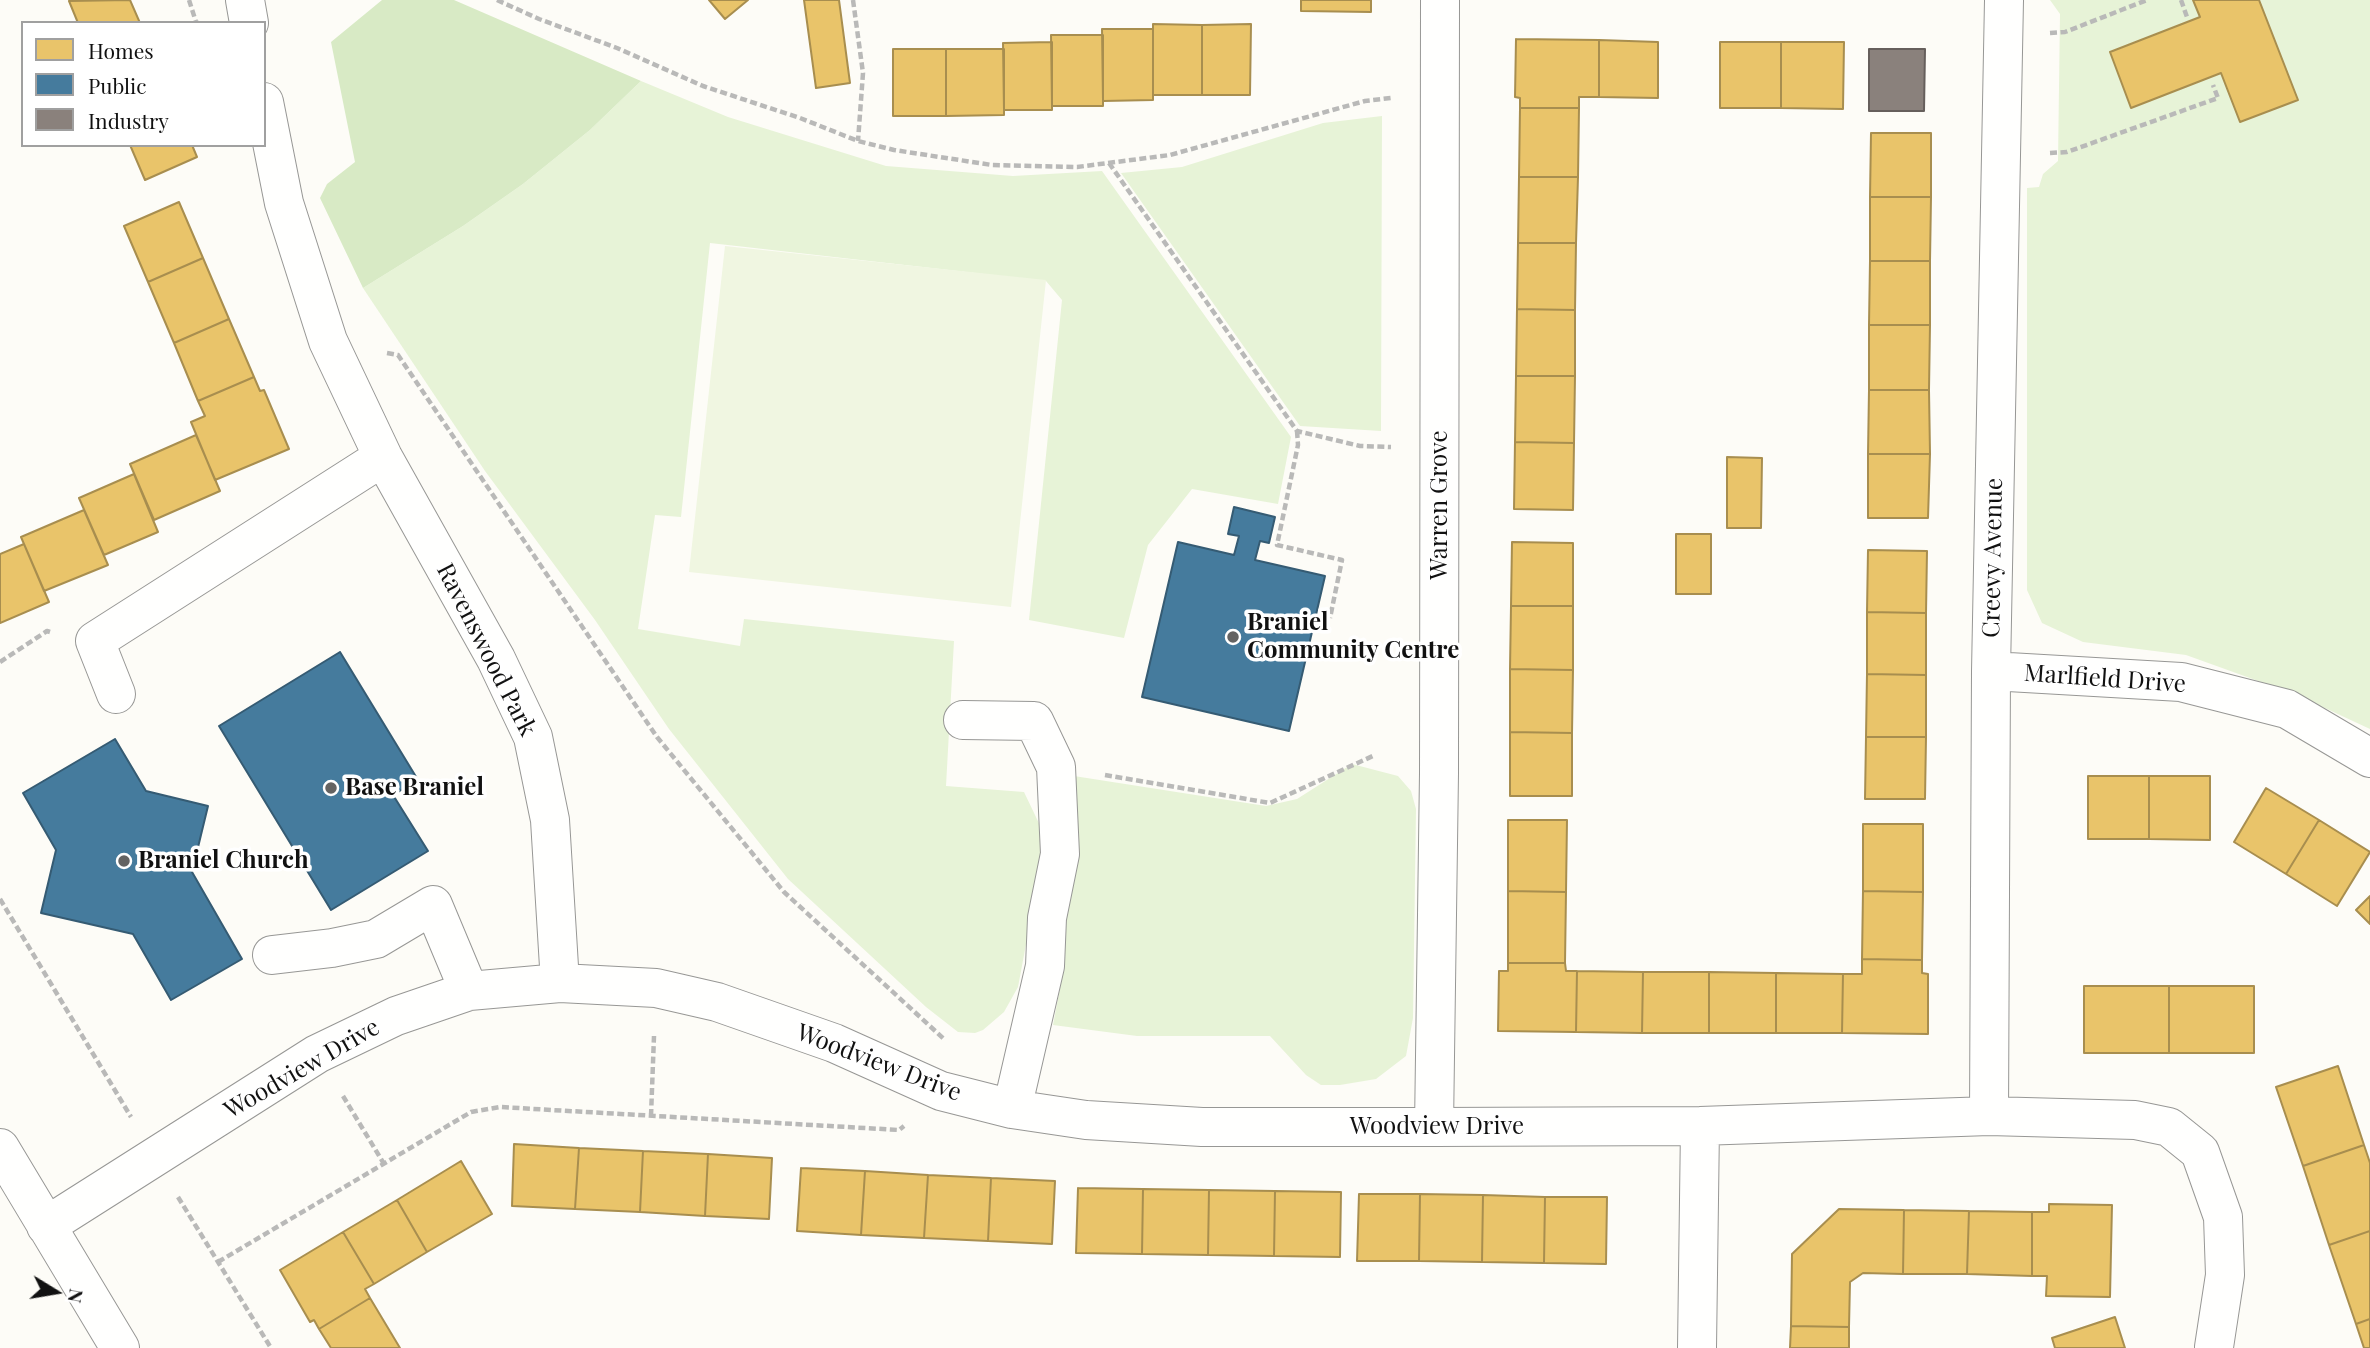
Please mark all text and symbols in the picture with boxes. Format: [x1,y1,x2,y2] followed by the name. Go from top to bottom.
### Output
[21,21,266,147] legend
[88,36,154,64] text: Homes
[88,71,146,99] text: Public
[88,106,169,134] text: Industry
[1426,430,1454,580] street label: Warren Grove
[1977,478,2009,638] street label: Creevy Avenue
[430,559,542,741] street label: Ravenswood Park
[1247,609,1459,665] place label: Braniel Community Centre
[1225,629,1241,645] marker: Braniel Community Centre
[2023,659,2187,699] street label: Marlfield Drive
[345,774,484,802] place label: Base Braniel
[323,780,339,796] marker: Base Braniel
[138,847,309,875] place label: Braniel Church
[116,853,132,869] marker: Braniel Church
[219,1013,385,1125] street label: Woodview Drive
[792,1018,966,1108] street label: Woodview Drive
[1350,1113,1524,1141] street label: Woodview Drive
[21,1257,91,1327] north arrow
[63,1287,91,1305] text: N

